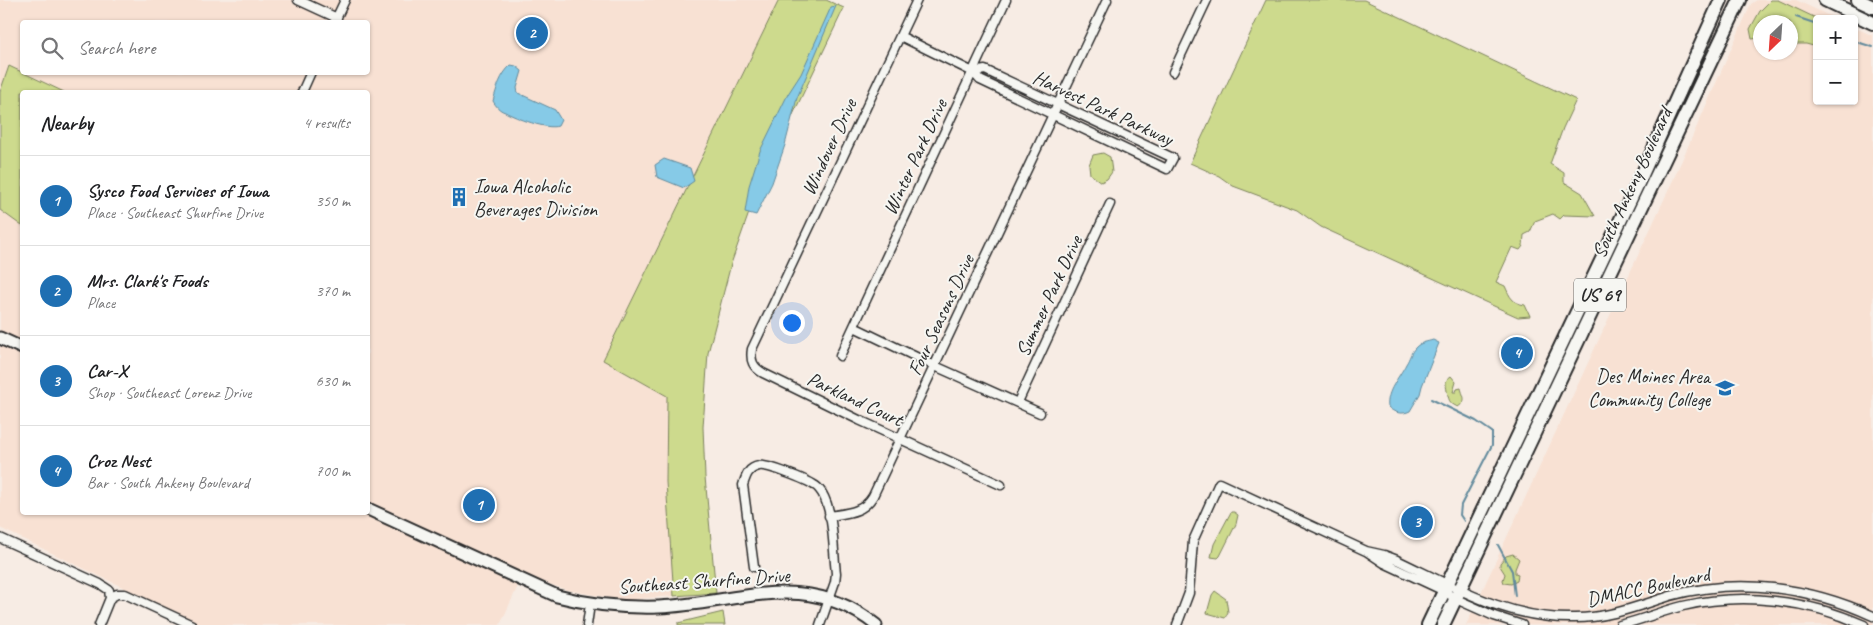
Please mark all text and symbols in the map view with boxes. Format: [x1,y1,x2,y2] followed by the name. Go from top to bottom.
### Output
[516,14,548,52] pin: 2
[1753,15,1798,60] north arrow
[1813,15,1858,105] map controls
[1813,15,1858,60] button: +
[20,20,370,75] search box
[38,34,66,62] icon: search
[78,36,155,60] text: Search here
[1813,60,1858,105] button: −
[1029,65,1179,152] street label: Harvest Park Parkway
[796,93,863,199] street label: Windover Drive
[877,94,953,219] street label: Winter Park Drive
[1586,101,1679,262] street label: South Ankeny Boulevard
[40,110,93,136] text: Nearby
[303,113,350,133] text: 4 results
[474,174,598,222] place label: Iowa Alcoholic Beverages Division
[87,179,269,203] text: Sysco Food Services of Iowa
[448,186,470,208] building icon: Iowa Alcoholic Beverages Division
[52,191,60,211] text: 1
[316,191,350,211] text: 350 m
[87,203,263,223] text: Place · Southeast Shurfine Drive
[1010,230,1089,360] street label: Summer Park Drive
[902,249,980,379] street label: Four Seasons Drive
[87,269,208,293] text: Mrs. Clark's Foods
[1574,278,1626,312] road number: US 69
[52,281,60,301] text: 2
[316,281,350,301] text: 370 m
[87,293,115,313] text: Place
[779,310,805,336] your location
[1501,334,1533,372] pin: 4
[87,359,128,383] text: Car-X
[1588,364,1712,412] place label: Des Moines Area Community College
[803,366,909,433] street label: Parkland Court
[52,371,60,391] text: 3
[316,371,350,391] text: 630 m
[1714,377,1736,399] school or university icon: Des Moines Area Community College
[87,383,252,403] text: Shop · Southeast Lorenz Drive
[87,449,151,473] text: Croz Nest
[52,461,60,481] text: 4
[316,461,350,481] text: 700 m
[87,473,249,493] text: Bar · South Ankeny Boulevard
[463,486,495,524] pin: 1
[1401,503,1433,541] pin: 3
[1584,561,1715,612] street label: DMACC Boulevard
[617,562,792,599] street label: Southeast Shurfine Drive

